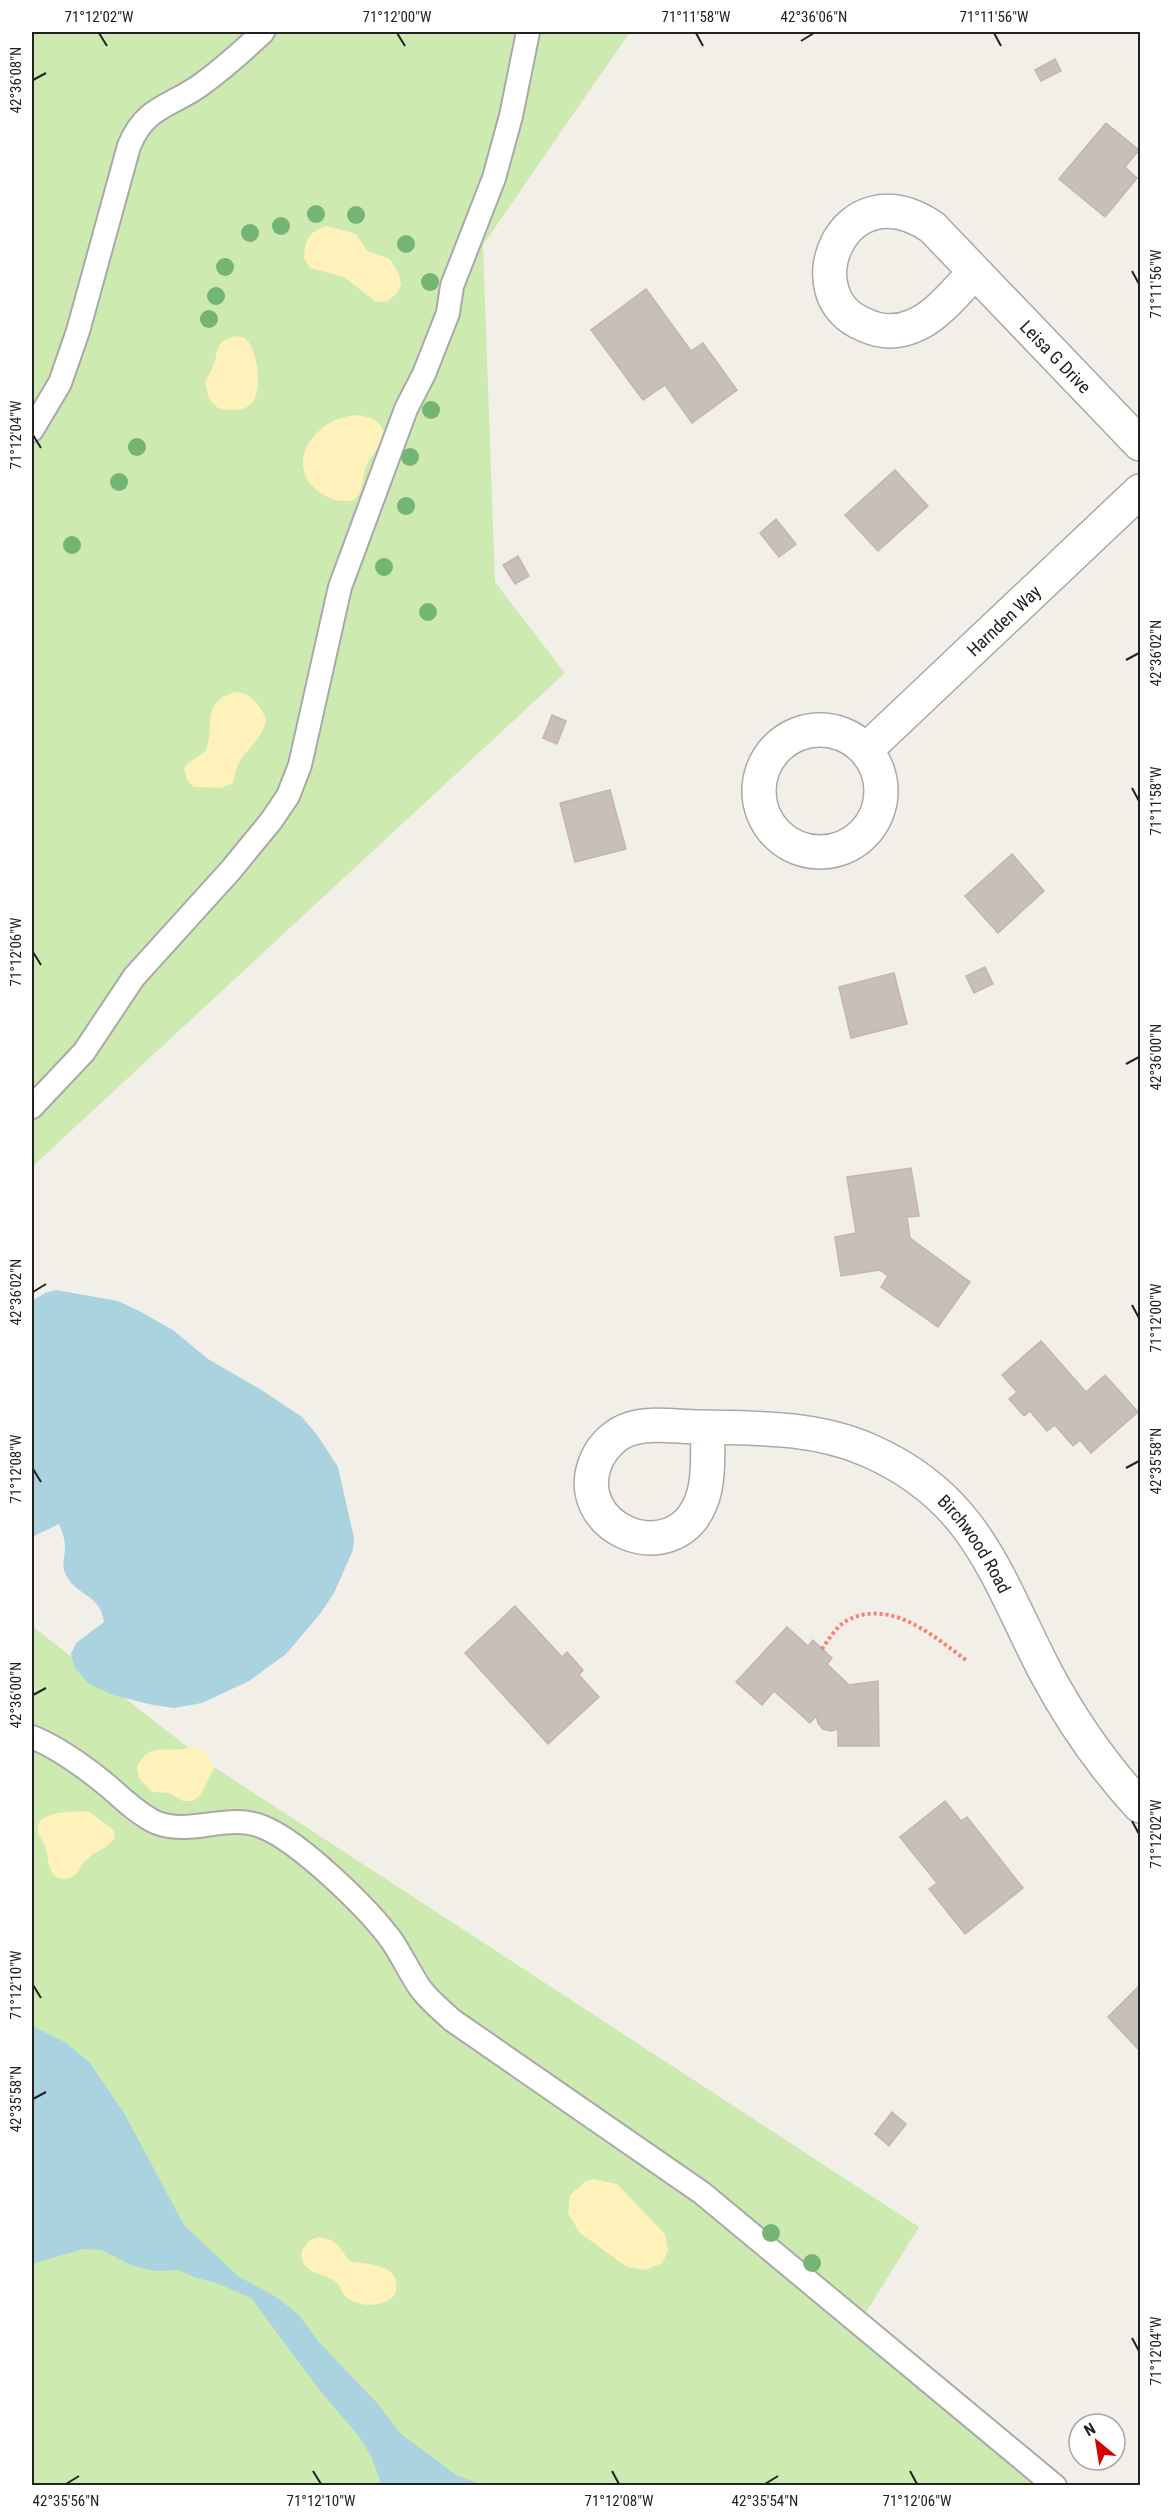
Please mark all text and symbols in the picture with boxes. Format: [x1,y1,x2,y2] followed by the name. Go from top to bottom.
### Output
[65,8,134,26] text: 71°12'02"W
[363,8,432,26] text: 71°12'00"W
[662,8,731,26] text: 71°11'58"W
[781,8,847,26] text: 42°36'06"N
[960,8,1029,26] text: 71°11'56"W
[7,47,25,113] text: 42°36'08"N
[1147,249,1165,318] text: 71°11'56"W
[1016,316,1096,397] street label: Leisa G Drive
[7,400,25,469] text: 71°12'04"W
[962,580,1045,660] street label: Harnden Way
[1147,620,1165,686] text: 42°36'02"N
[1147,766,1165,835] text: 71°11'58"W
[7,917,25,986] text: 71°12'06"W
[1147,1024,1165,1090] text: 42°36'00"N
[7,1259,25,1325] text: 42°36'02"N
[1147,1283,1165,1352] text: 71°12'00"W
[1147,1428,1165,1494] text: 42°35'58"N
[7,1434,25,1503] text: 71°12'08"W
[934,1490,1016,1596] street label: Birchwood Road
[7,1662,25,1728] text: 42°36'00"N
[1147,1799,1165,1868] text: 71°12'02"W
[7,1950,25,2019] text: 71°12'10"W
[7,2066,25,2132] text: 42°35'58"N
[1147,2316,1165,2385] text: 71°12'04"W
[1067,2412,1127,2472] north arrow
[1081,2419,1099,2440] text: N
[33,2492,99,2510] text: 42°35'56"N
[287,2492,356,2510] text: 71°12'10"W
[585,2492,654,2510] text: 71°12'08"W
[732,2492,798,2510] text: 42°35'54"N
[883,2492,952,2510] text: 71°12'06"W

